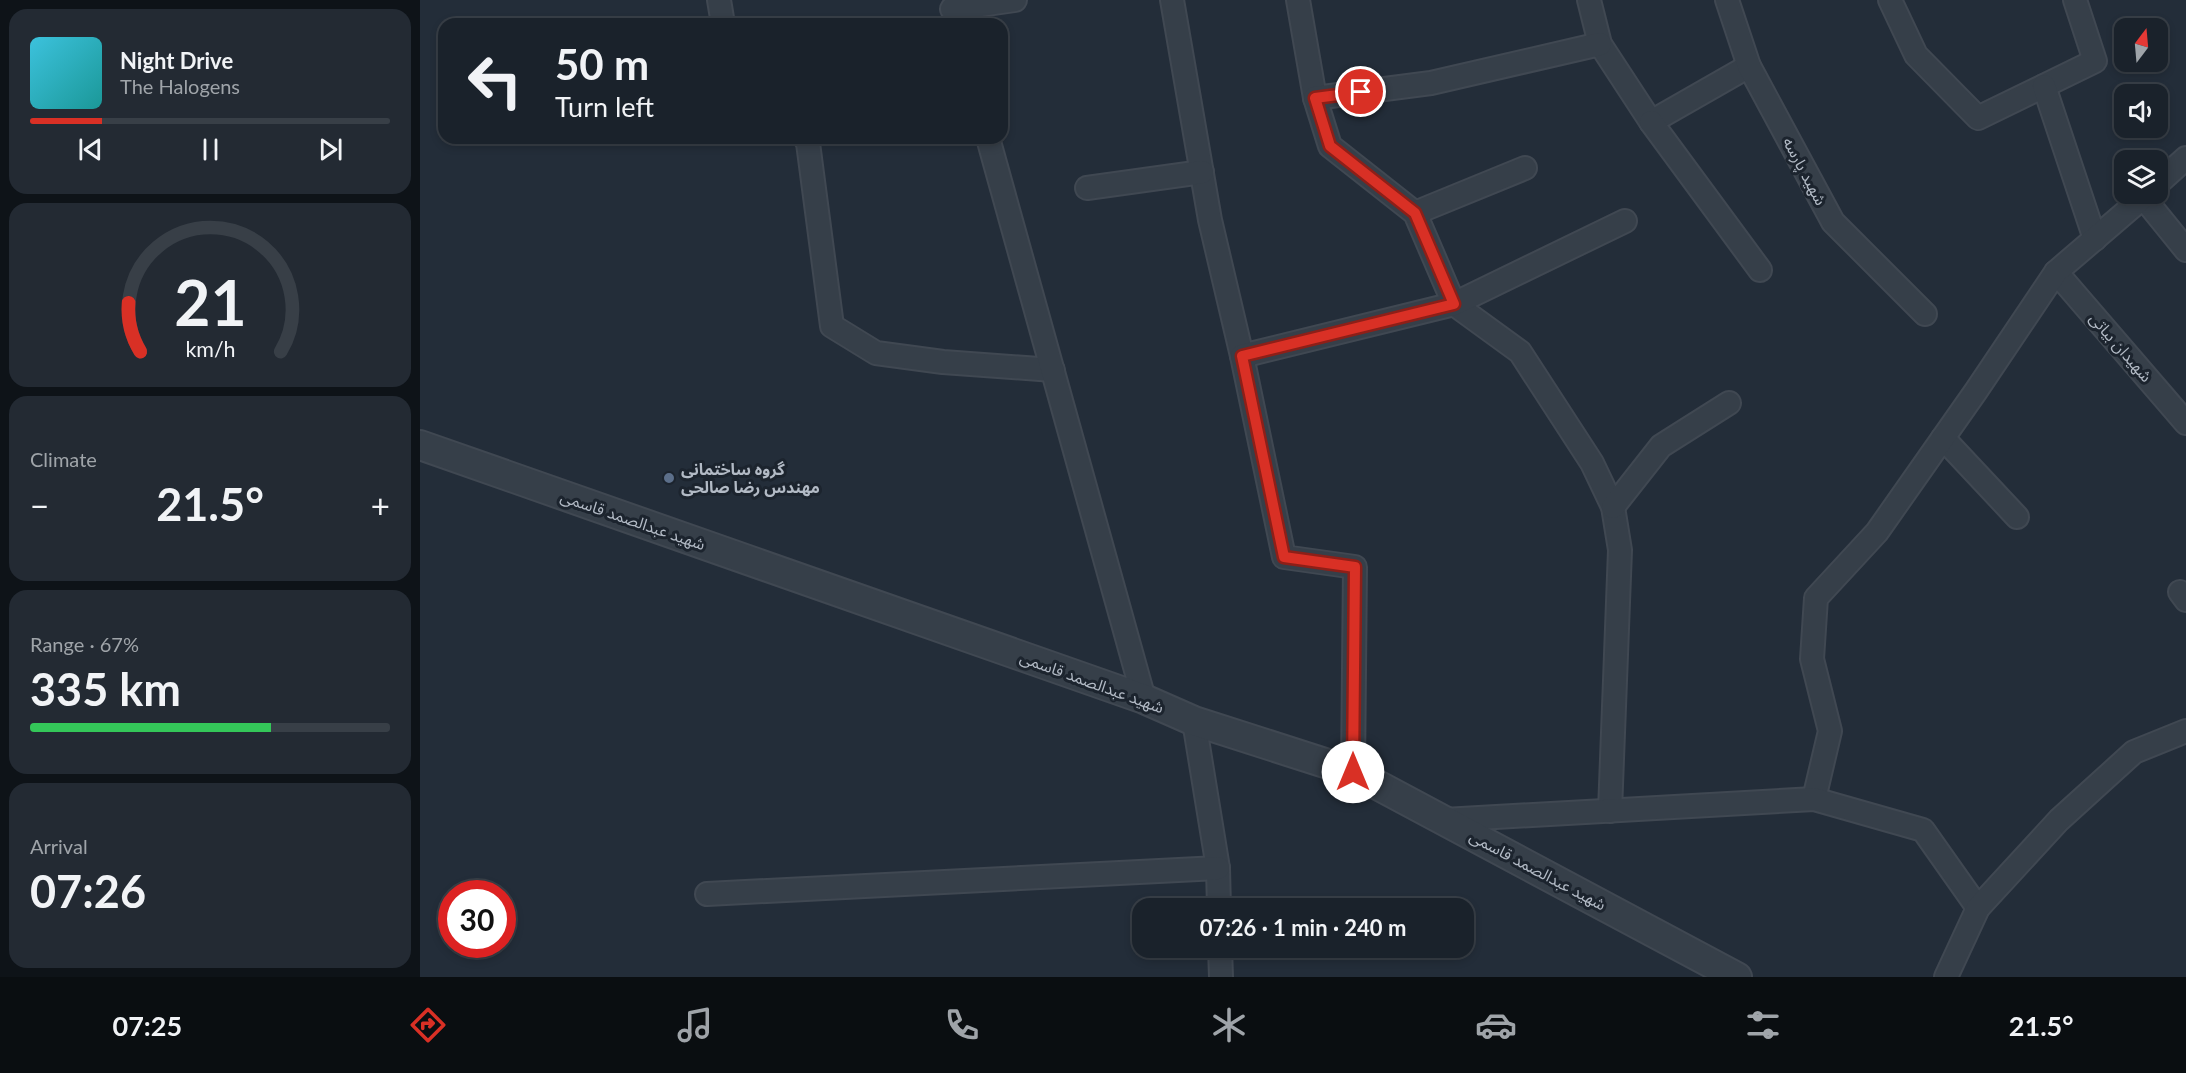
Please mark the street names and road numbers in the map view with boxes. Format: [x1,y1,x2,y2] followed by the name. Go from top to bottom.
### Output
[1778,133,1831,209] street label: شهید پارسه
[2085,308,2157,386] street label: شهیدان بیاتی
[558,486,708,554] street label: شهید عبدالصمد قاسمی
[1017,647,1167,717] street label: شهید عبدالصمد قاسمی
[1466,826,1610,914] street label: شهید عبدالصمد قاسمی

